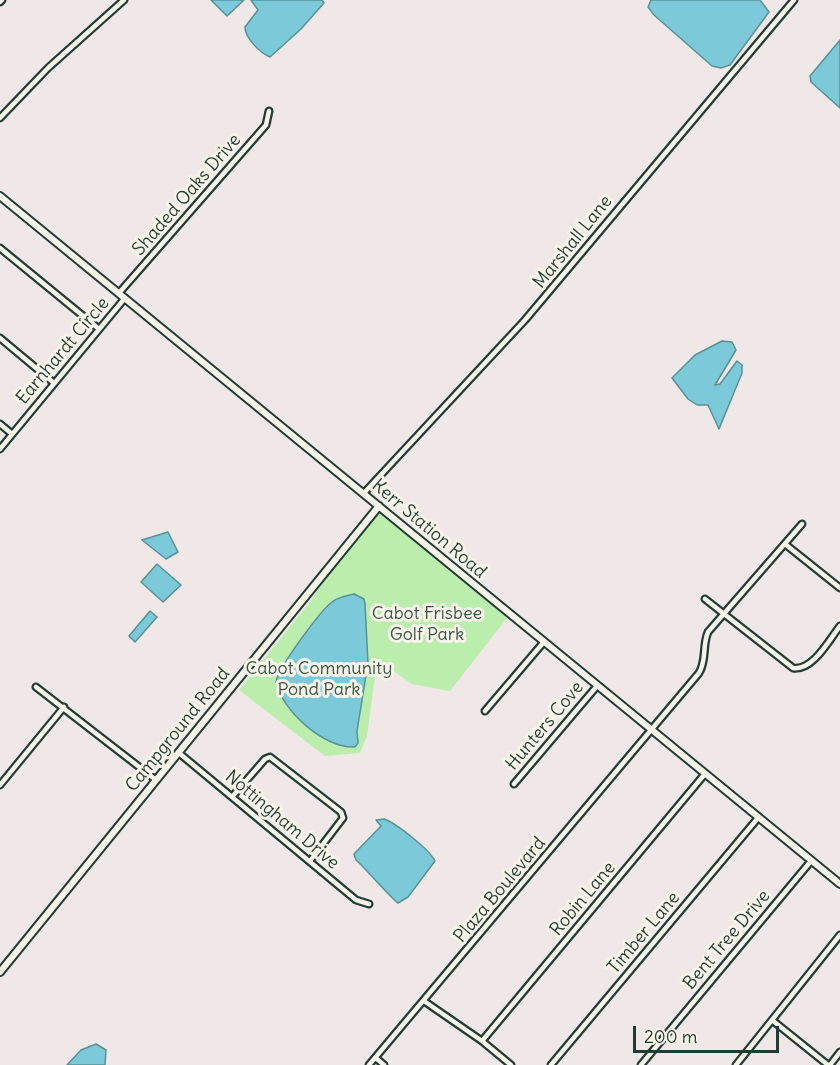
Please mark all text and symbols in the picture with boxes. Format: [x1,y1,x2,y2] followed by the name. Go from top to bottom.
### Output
[128,130,246,260] street label: Shaded Oaks Drive
[529,191,617,293] street label: Marshall Lane
[12,293,114,409] street label: Earnhardt Circle
[367,475,491,583] street label: Kerr Station Road
[372,603,482,646] park label: Cabot Frisbee Golf Park
[246,658,392,700] park label: Cabot Community Pond Park
[121,664,235,796] street label: Campground Road
[502,677,588,775] street label: Hunters Cove
[221,766,343,874] street label: Nottingham Drive
[450,833,550,947] street label: Plaza Boulevard
[546,858,620,940] street label: Robin Lane
[679,886,775,994] street label: Bent Tree Drive
[603,888,685,978] street label: Timber Lane
[636,1014,782,1052] scale bar
[644,1025,698,1048] text: 200 m

